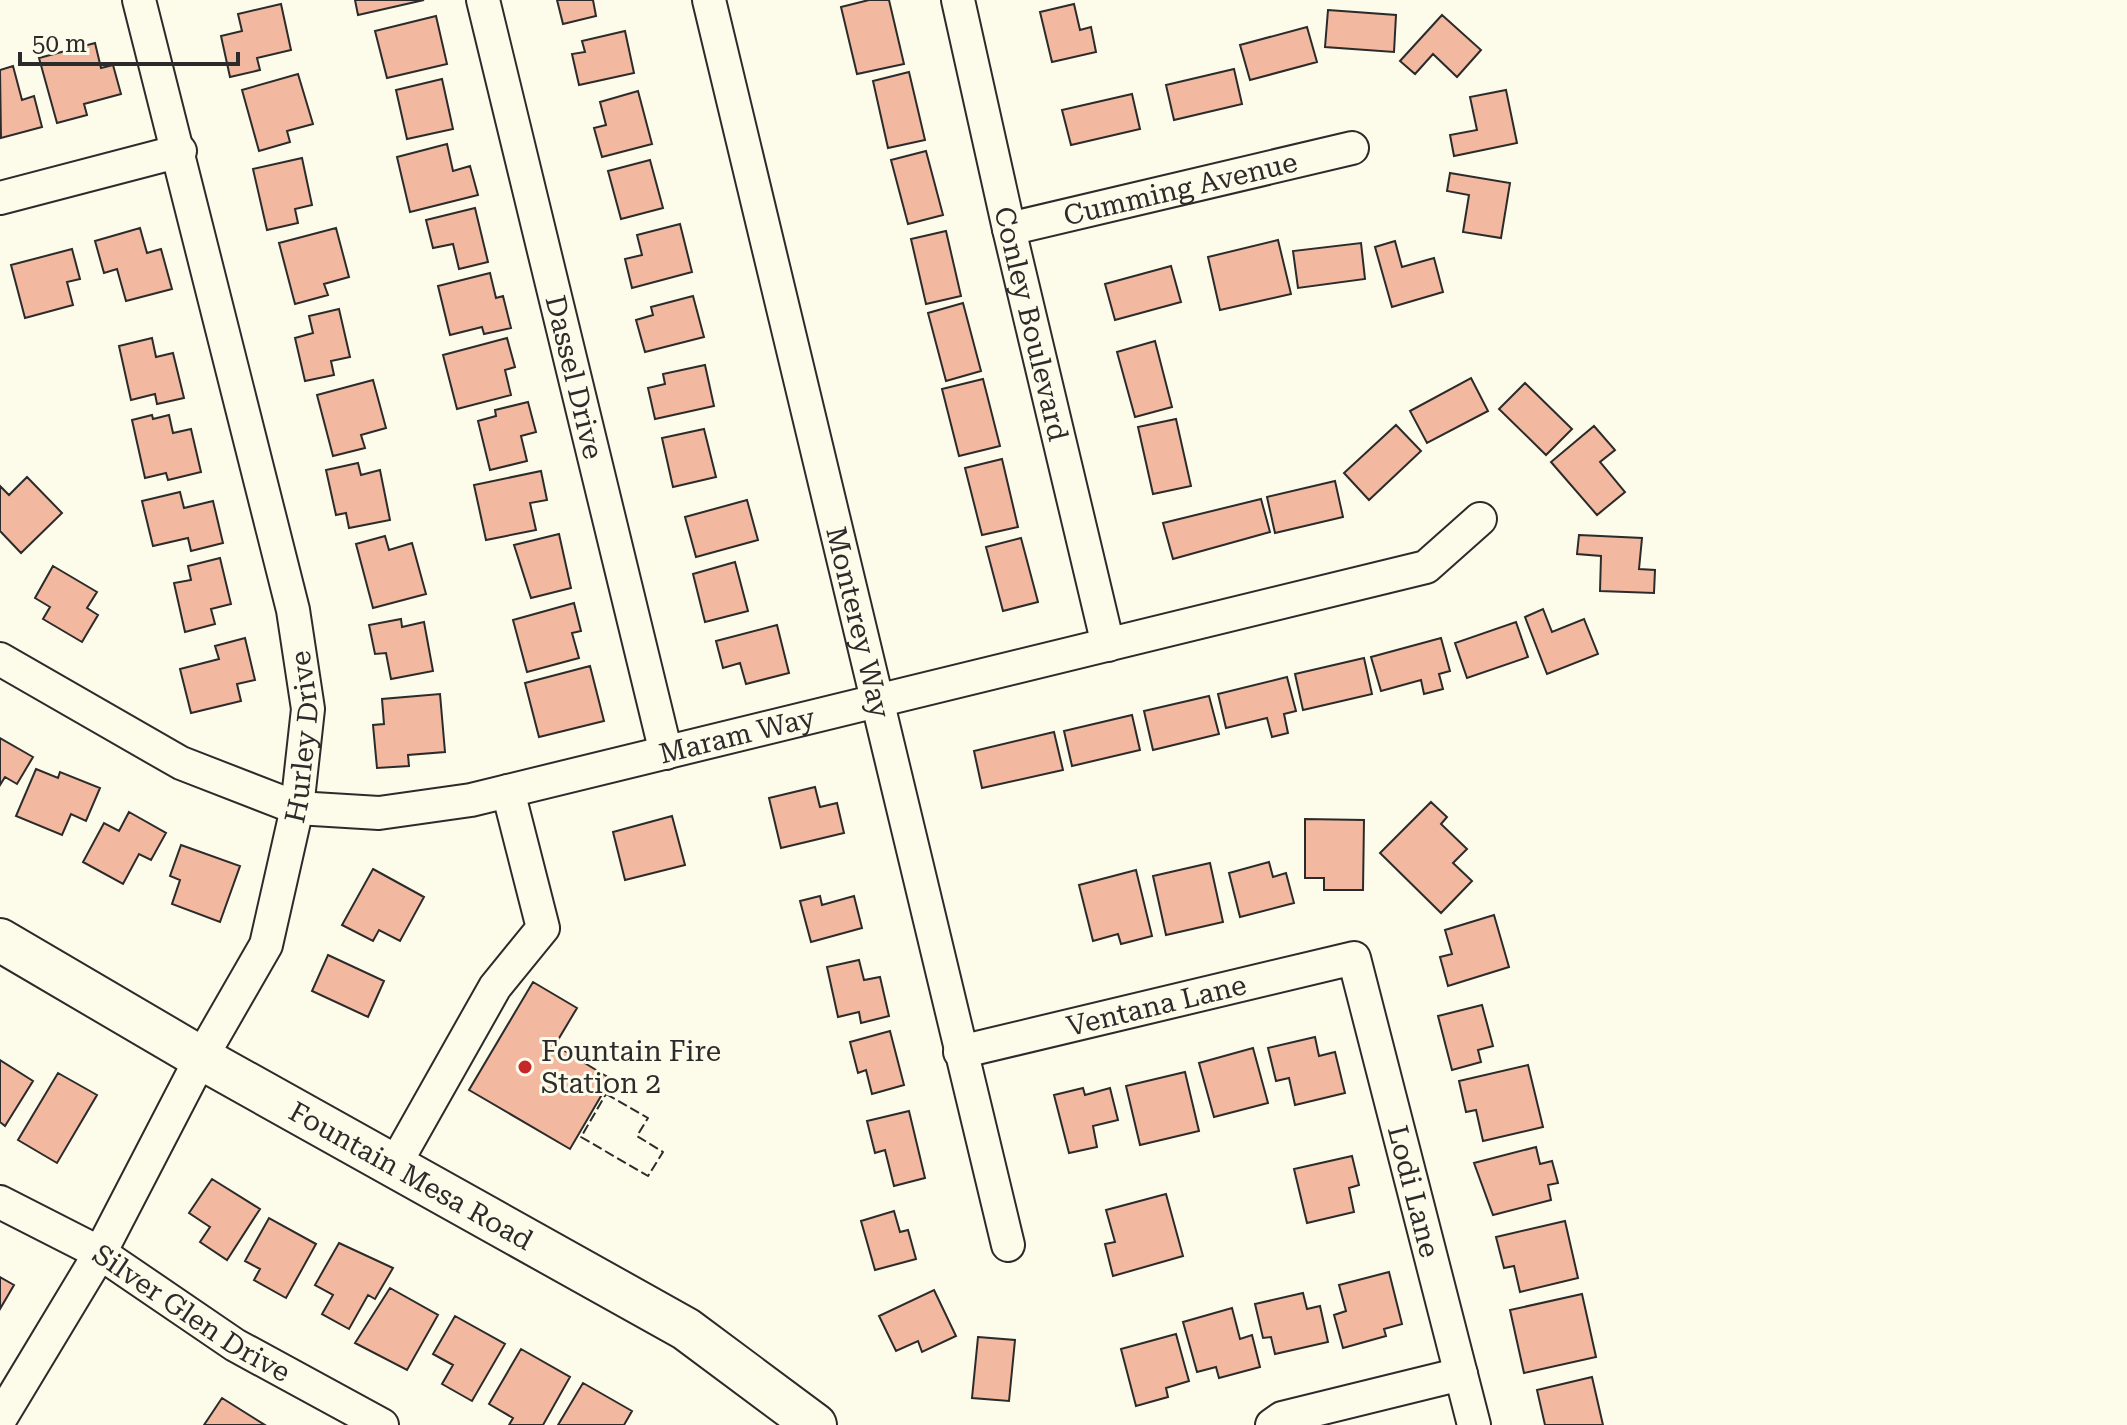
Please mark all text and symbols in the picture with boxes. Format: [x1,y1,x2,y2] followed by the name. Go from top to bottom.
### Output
[20,16,238,66] scale bar
[32,30,87,58] text: 50 m
[1060,145,1301,233] street label: Cumming Avenue
[988,204,1075,444] street label: Conley Boulevard
[538,292,610,462] street label: Dassel Drive
[819,524,897,722] street label: Monterey Way
[278,649,326,826] street label: Hurley Drive
[656,701,819,770] street label: Maram Way
[1063,968,1250,1043] street label: Ventana Lane
[541,1035,721,1100] place label: Fountain Fire Station 2
[516,1058,534,1076] marker: Fountain Fire Station 2
[283,1095,539,1257] street label: Fountain Mesa Road
[1381,1122,1446,1261] street label: Lodi Lane
[87,1237,296,1389] street label: Silver Glen Drive

